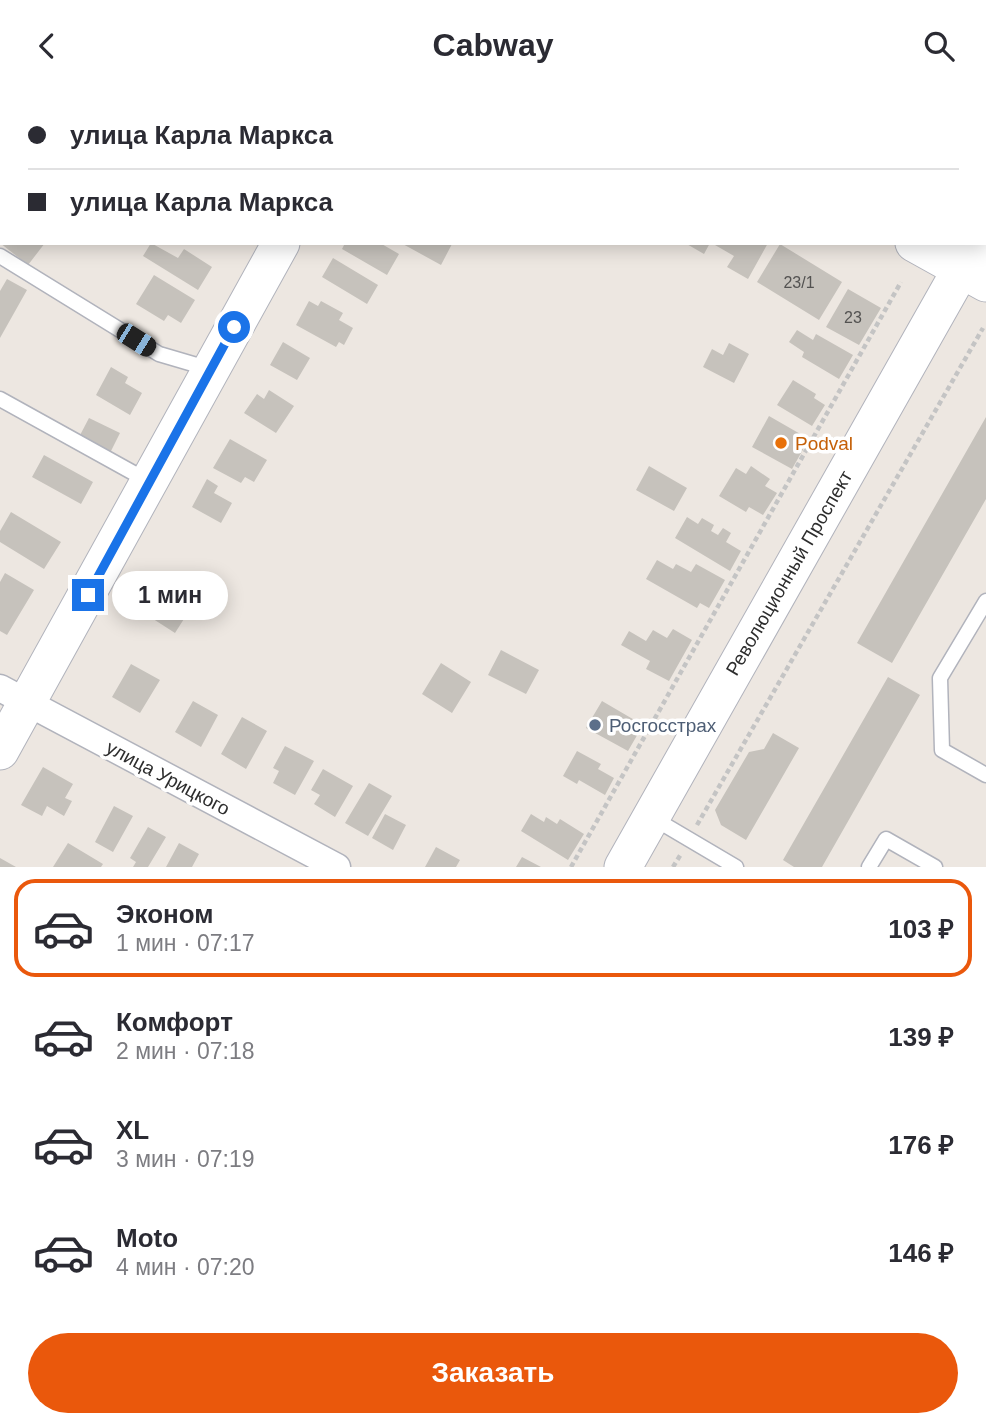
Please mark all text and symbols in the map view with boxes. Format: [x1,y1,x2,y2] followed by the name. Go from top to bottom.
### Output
[28,27,66,65] icon: back
[433,27,553,63] text: Cabway
[920,27,958,65] icon: search
[70,120,333,150] text: улица Карла Маркса
[70,187,333,217] text: улица Карла Маркса
[783,274,815,291] house number: 23/1
[844,309,862,326] house number: 23
[218,311,250,343] route start
[113,320,160,360] car
[795,433,853,454] place label: Podval
[773,435,789,451] marker: Podval
[722,467,856,679] street label: Революционный Проспект
[112,571,228,619] callout: 1 мин
[72,579,104,611] route end
[138,582,202,608] text: 1 мин
[609,715,717,736] place label: Росгосстрах
[587,717,603,733] marker: Росгосстрах
[103,737,233,819] street label: улица Урицкого
[32,897,95,960] icon: car
[116,899,214,929] text: Эконом
[888,914,954,944] text: 103 ₽
[116,930,255,956] text: 1 мин · 07:17
[32,1005,95,1068] icon: car
[116,1007,233,1037] text: Комфорт
[888,1022,954,1052] text: 139 ₽
[116,1038,255,1064] text: 2 мин · 07:18
[32,1113,95,1176] icon: car
[116,1115,149,1145] text: XL
[888,1130,954,1160] text: 176 ₽
[116,1146,255,1172] text: 3 мин · 07:19
[32,1221,95,1284] icon: car
[116,1223,178,1253] text: Moto
[888,1238,954,1268] text: 146 ₽
[116,1254,255,1280] text: 4 мин · 07:20
[28,1333,958,1413] button: Заказать

